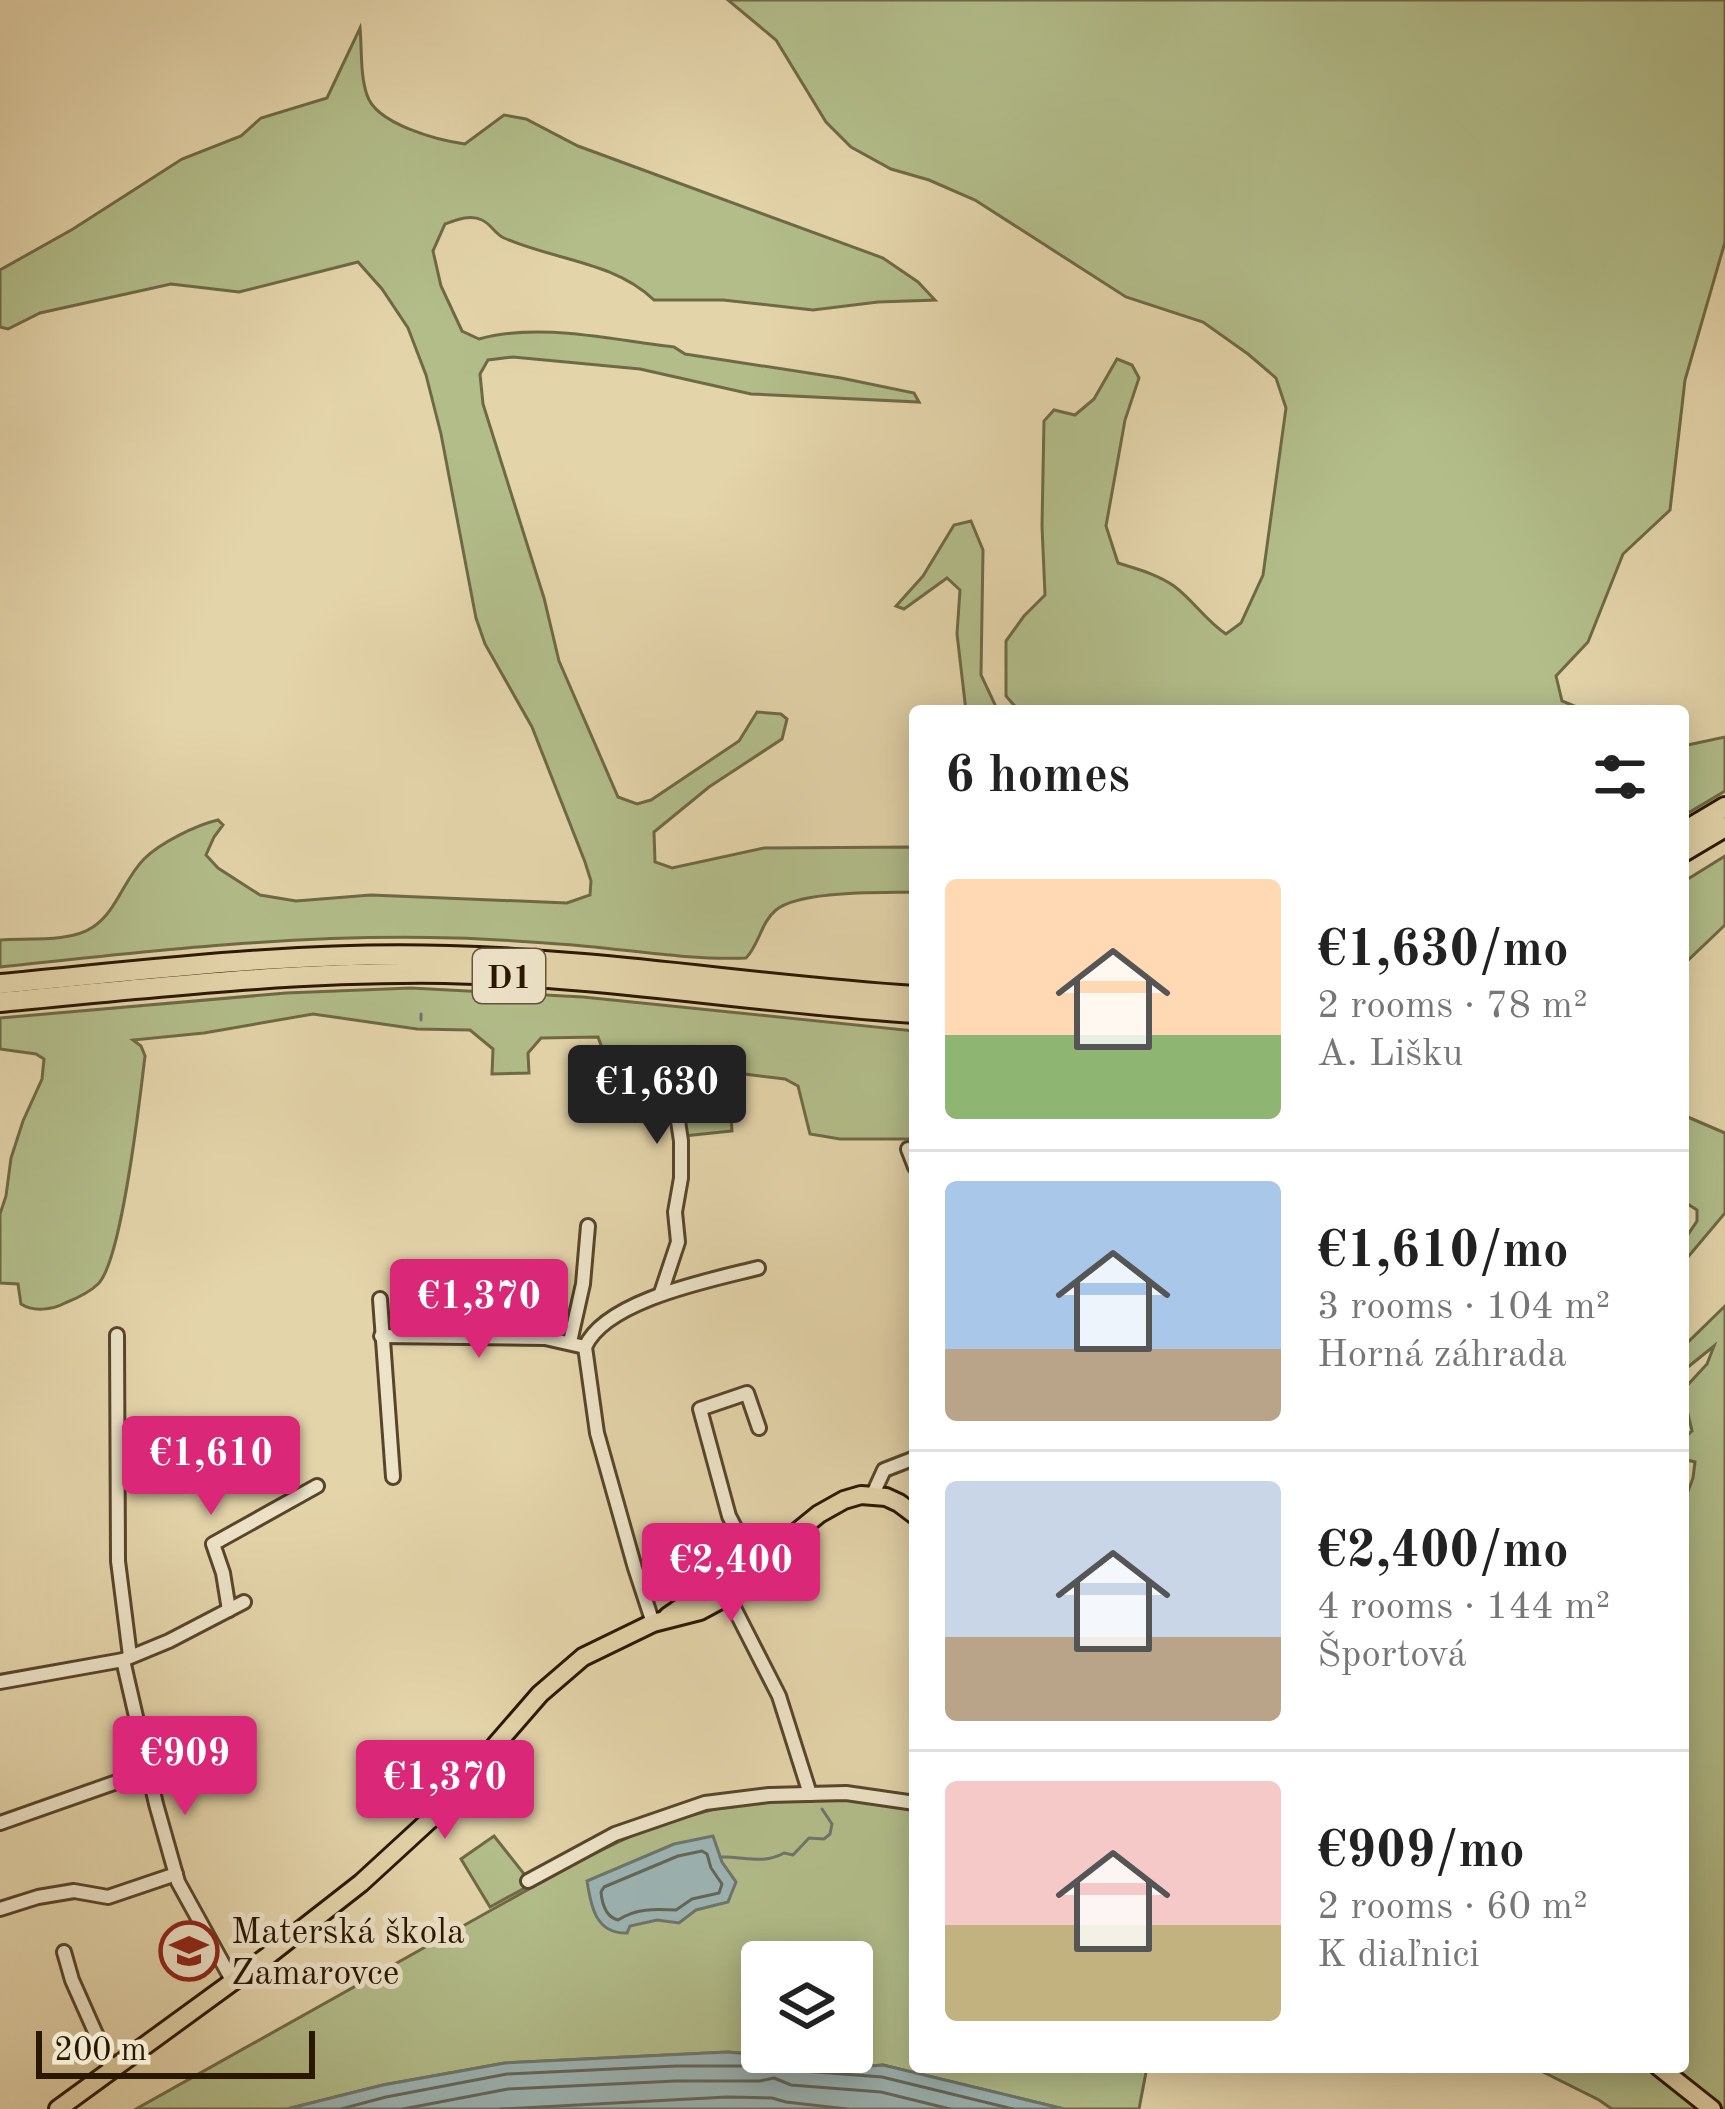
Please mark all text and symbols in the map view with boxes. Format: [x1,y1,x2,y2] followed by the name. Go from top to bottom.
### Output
[1587,744,1653,810] icon: filters
[945,752,1130,803] text: 6 homes
[1317,926,1569,977] text: €1,630/mo
[1041,927,1185,1071] icon: home
[473,949,545,1003] road number: D1
[1317,987,1588,1026] text: 2 rooms · 78 m²
[1317,1035,1463,1074] text: A. Lišku
[559,1045,755,1147] pin: €1,630
[595,1064,719,1103] text: €1,630
[1317,1227,1569,1278] text: €1,610/mo
[1041,1229,1185,1373] icon: home
[381,1259,577,1361] pin: €1,370
[417,1278,541,1317] text: €1,370
[1317,1288,1610,1327] text: 3 rooms · 104 m²
[1317,1336,1567,1375] text: Horná záhrada
[113,1416,309,1518] pin: €1,610
[149,1435,273,1474] text: €1,610
[633,1523,829,1625] pin: €2,400
[1317,1527,1569,1578] text: €2,400/mo
[1041,1529,1185,1673] icon: home
[669,1542,793,1581] text: €2,400
[1317,1588,1610,1627] text: 4 rooms · 144 m²
[1317,1636,1467,1675] text: Športová
[114,1716,256,1818] pin: €909
[140,1735,230,1774] text: €909
[347,1740,543,1842] pin: €1,370
[383,1759,507,1798] text: €1,370
[1317,1827,1525,1878] text: €909/mo
[1041,1829,1185,1973] icon: home
[1317,1888,1588,1927] text: 2 rooms · 60 m²
[231,1916,465,1993] place label: Materská škola Zamarovce
[158,1920,220,1982] school or university icon: Materská škola Zamarovce
[1317,1936,1480,1975] text: K diaľnici
[741,1941,873,2073] map controls
[741,1941,873,2073] button: layers
[36,2025,315,2078] scale bar
[54,2035,147,2068] text: 200 m

